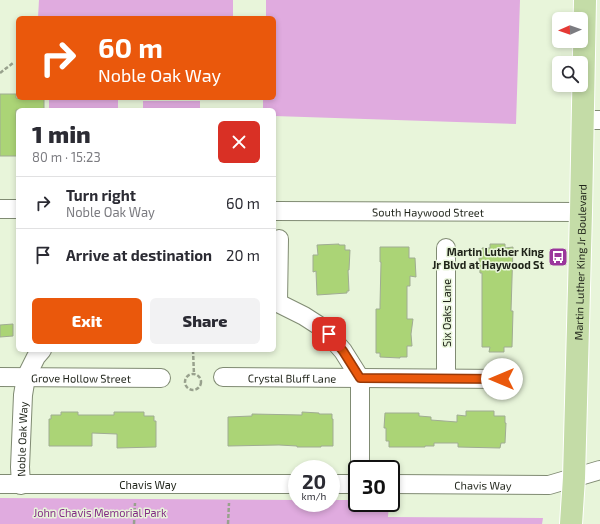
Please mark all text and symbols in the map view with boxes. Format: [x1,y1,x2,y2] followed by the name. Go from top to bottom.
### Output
[552,12,588,48] north arrow
[552,12,588,92] map controls
[98,30,163,64] text: 60 m
[32,32,84,84] icon: right
[552,56,588,92] button: search
[98,64,221,86] text: Noble Oak Way
[32,119,91,148] text: 1 min
[218,121,260,163] button: close
[32,149,101,165] text: 80 m · 15:23
[571,184,588,341] street label: Martin Luther King Jr Boulevard
[66,186,136,204] text: Turn right
[32,192,54,214] icon: right
[226,194,260,212] text: 60 m
[66,204,155,220] text: Noble Oak Way
[372,205,484,218] street label: South Haywood Street
[32,244,54,266] icon: arrive
[432,245,545,272] place label: Martin Luther King Jr Blvd at Haywood St
[66,246,212,264] text: Arrive at destination
[226,246,260,264] text: 20 m
[547,246,569,268] bus stop icon: Martin Luther King Jr Blvd at Haywood St
[440,279,453,347] street label: Six Oaks Lane
[32,298,142,344] button: Exit
[150,298,260,344] button: Share
[312,317,346,351] pin
[318,323,340,345] icon: arrive
[481,358,523,400] position arrow
[31,371,131,384] street label: Grove Hollow Street
[248,371,336,384] street label: Crystal Bluff Lane
[13,401,29,477] street label: Noble Oak Way
[348,460,400,512] speed limit sign: 30
[302,469,326,493] text: 20
[119,478,177,491] street label: Chavis Way
[454,478,512,491] street label: Chavis Way
[302,490,326,502] text: km/h
[33,506,167,519] park label: John Chavis Memorial Park

